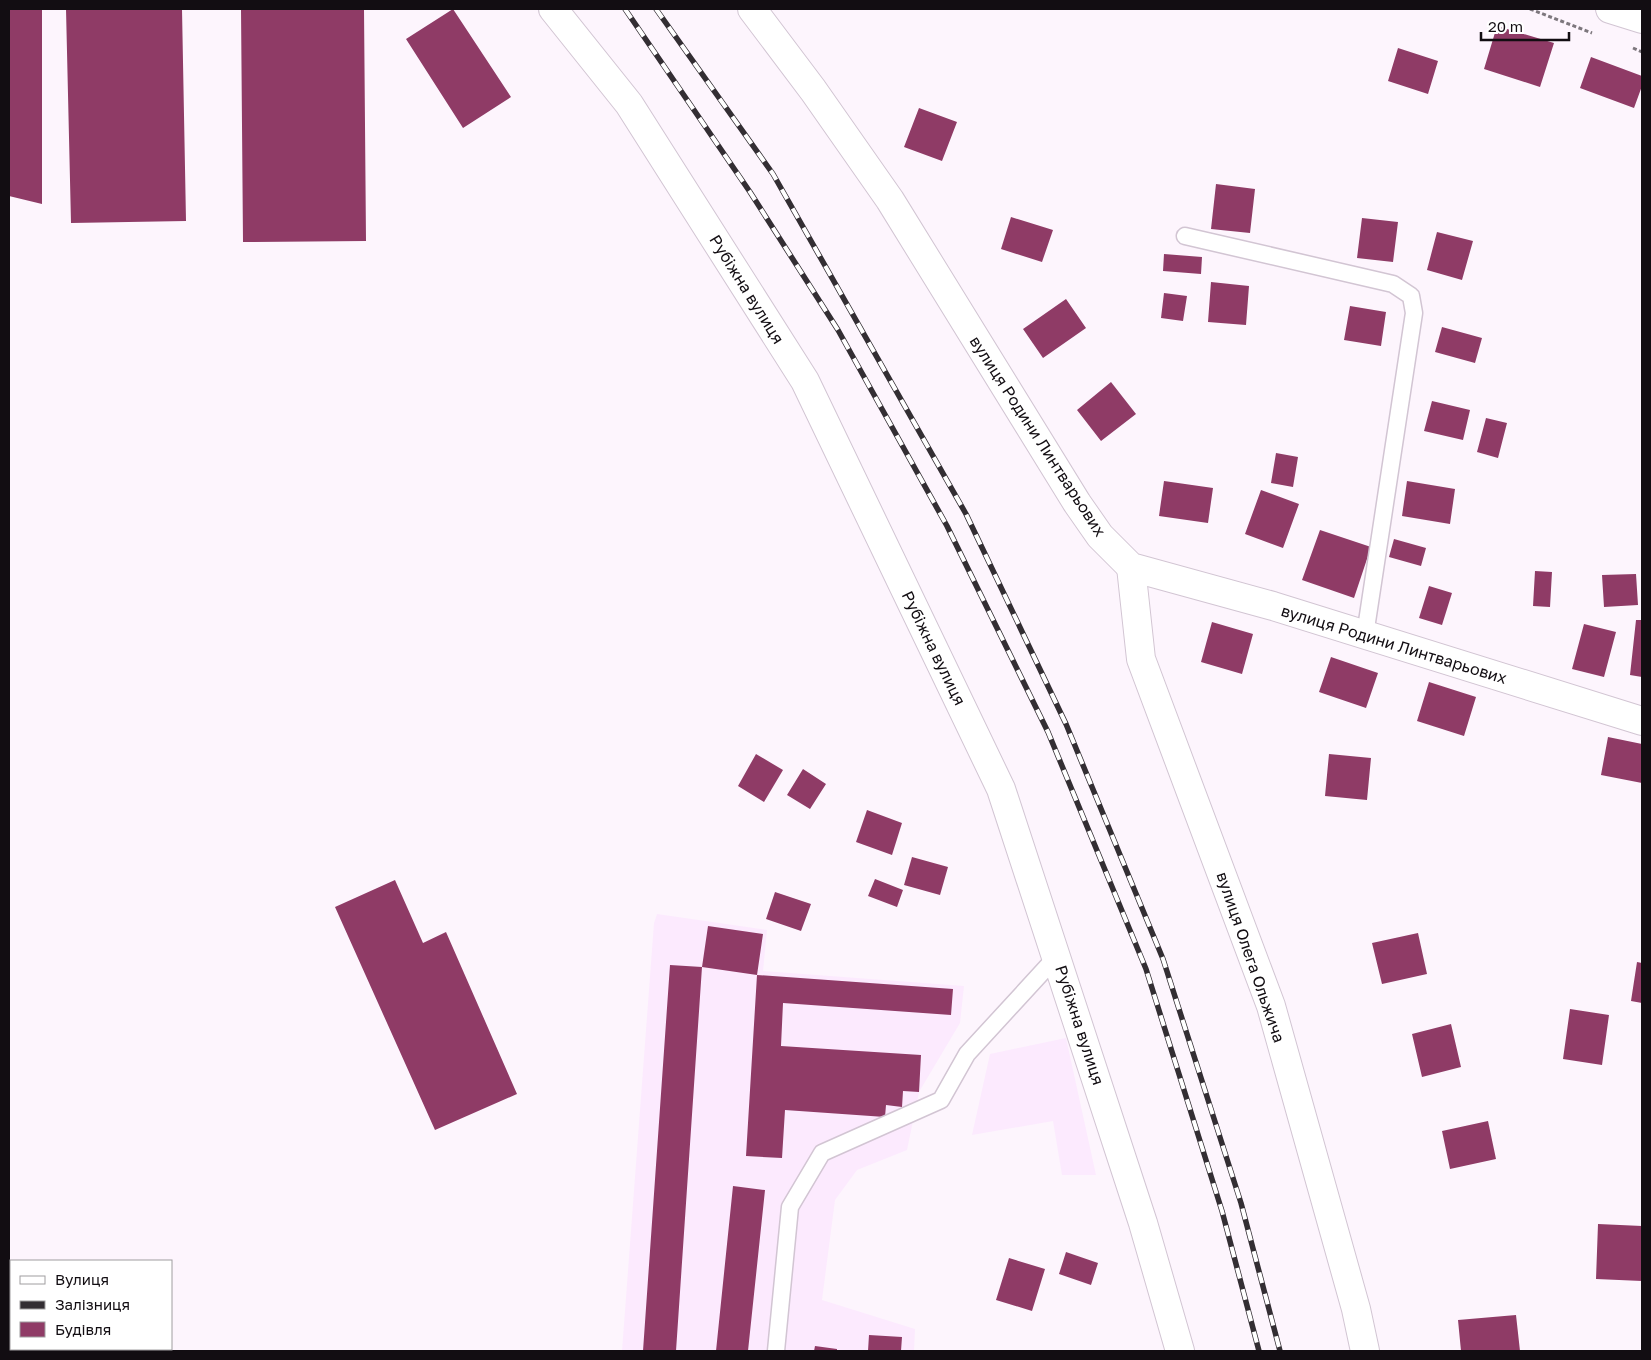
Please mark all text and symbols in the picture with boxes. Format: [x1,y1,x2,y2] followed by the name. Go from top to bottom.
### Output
[1481,10,1568,42] scale bar
[1488,17,1523,35] text: 20 m
[705,231,789,347] street label: Рубіжна вулиця
[966,332,1110,540] street label: вулиця Родини Линтварьових
[898,588,970,708] street label: Рубіжна вулиця
[1279,600,1509,688] street label: вулиця Родини Линтварьових
[1212,869,1290,1045] street label: вулиця Олега Ольжича
[1051,963,1109,1087] street label: Рубіжна вулиця
[10,1260,172,1350] legend
[55,1270,109,1288] text: Вулиця
[55,1295,130,1313] text: Залізниця
[55,1320,111,1338] text: Будівля

